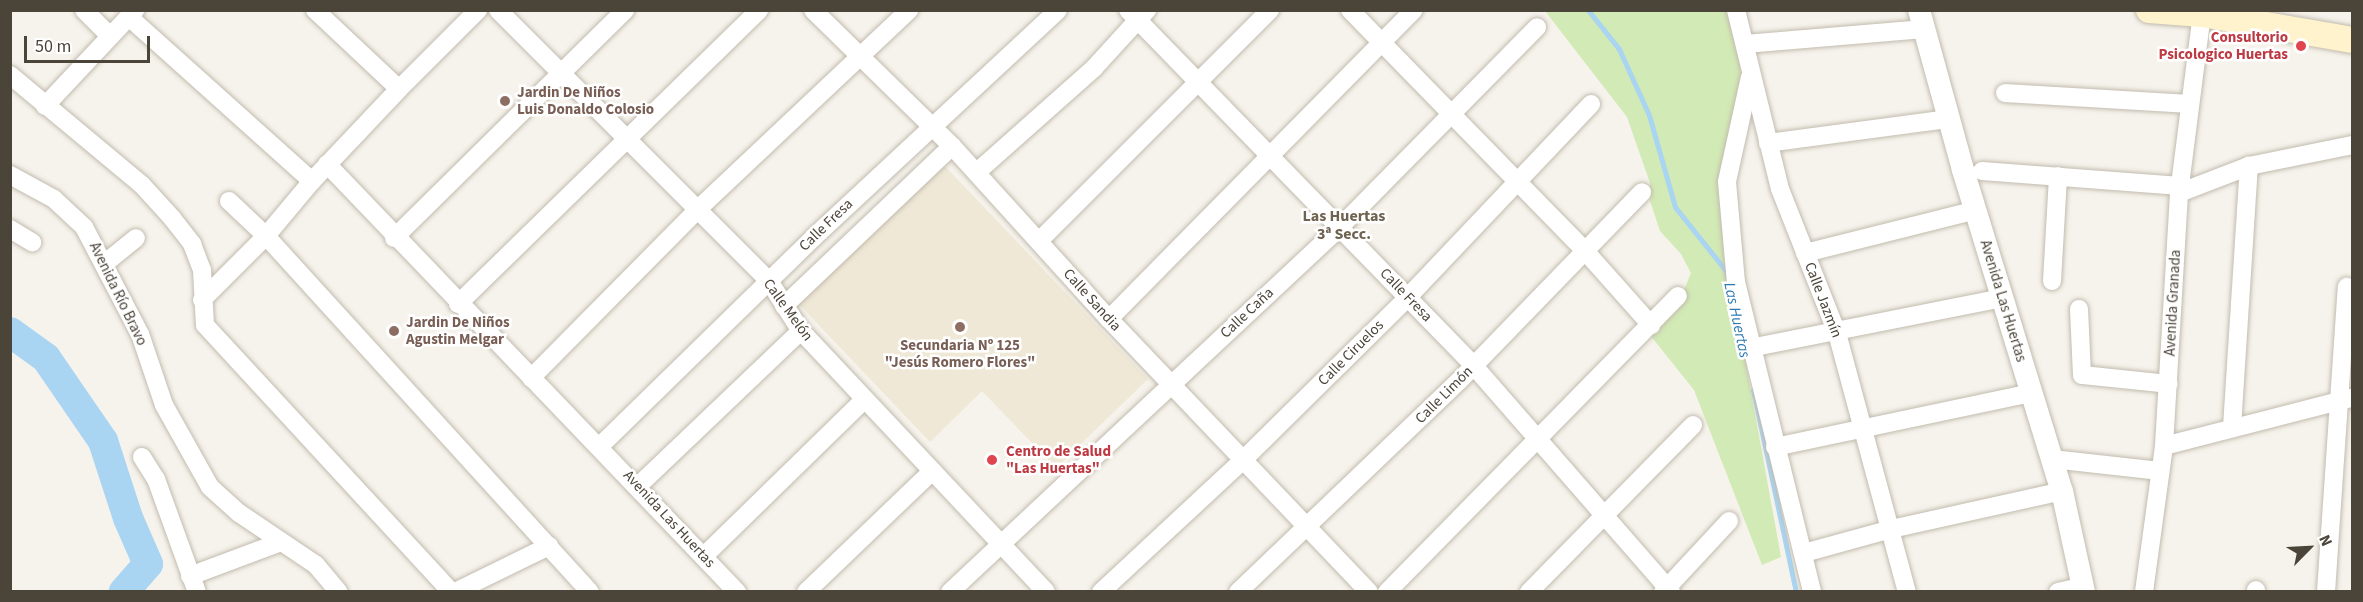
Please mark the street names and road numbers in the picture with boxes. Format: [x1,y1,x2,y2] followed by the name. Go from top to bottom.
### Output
[795,195,857,255] street label: Calle Fresa
[1976,238,2030,364] street label: Avenida Las Huertas
[85,239,151,349] street label: Avenida Río Bravo
[2161,249,2185,357] street label: Avenida Granada
[1800,260,1846,340] street label: Calle Jazmín
[1376,264,1436,326] street label: Calle Fresa
[1059,265,1125,335] street label: Calle Sandia
[759,275,817,345] street label: Calle Melón
[1217,284,1277,342] street label: Calle Caña
[1314,316,1388,390] street label: Calle Ciruelos
[1411,362,1477,428] street label: Calle Limón
[619,467,719,571] street label: Avenida Las Huertas

